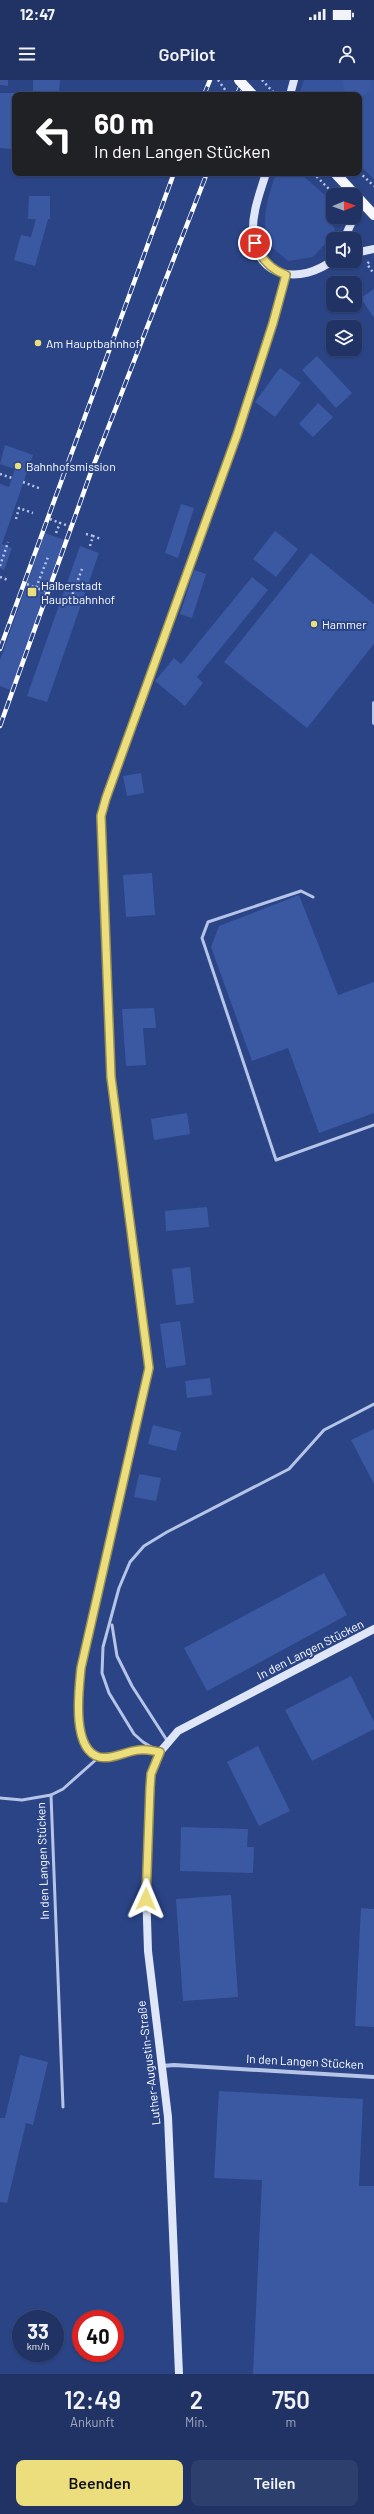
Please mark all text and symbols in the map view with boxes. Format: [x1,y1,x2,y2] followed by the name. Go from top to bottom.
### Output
[20,5,55,23] text: 12:47
[16,43,38,65] icon: menu
[158,43,216,65] text: GoPilot
[336,43,358,65] icon: person
[94,106,154,140] text: 60 m
[28,108,80,160] icon: left
[94,140,270,162] text: In den Langen Stücken
[326,188,362,224] north arrow
[326,188,362,356] map controls
[238,226,272,260] pin
[244,232,266,254] icon: arrive
[326,232,362,268] button: sound
[326,276,362,312] button: search
[326,320,362,356] button: layers
[46,336,140,350] place label: Am Hauptbahnhof
[33,338,43,348] marker: Am Hauptbahnhof
[26,459,116,473] place label: Bahnhofsmission
[13,461,23,471] marker: Bahnhofsmission
[41,578,115,606] place label: Halberstadt Hauptbahnhof
[26,586,38,598] marker: Halberstadt Hauptbahnhof
[322,617,367,631] place label: Hammer
[309,619,319,629] marker: Hammer
[254,1616,366,1682] street label: In den Langen Stücken
[33,1802,51,1920] street label: In den Langen Stücken
[125,1878,167,1920] position arrow
[133,2000,163,2126] street label: Luther-Augustin-Straße
[246,2051,364,2071] street label: In den Langen Stücken
[72,2310,124,2362] speed limit sign: 40
[27,2319,49,2343] text: 33
[27,2340,49,2352] text: km/h
[64,2385,121,2414] text: 12:49
[190,2385,203,2414] text: 2
[272,2385,310,2414] text: 750
[70,2414,115,2430] text: Ankunft
[185,2414,208,2430] text: Min.
[286,2414,296,2430] text: m
[16,2460,183,2506] button: Beenden
[191,2460,358,2506] button: Teilen

